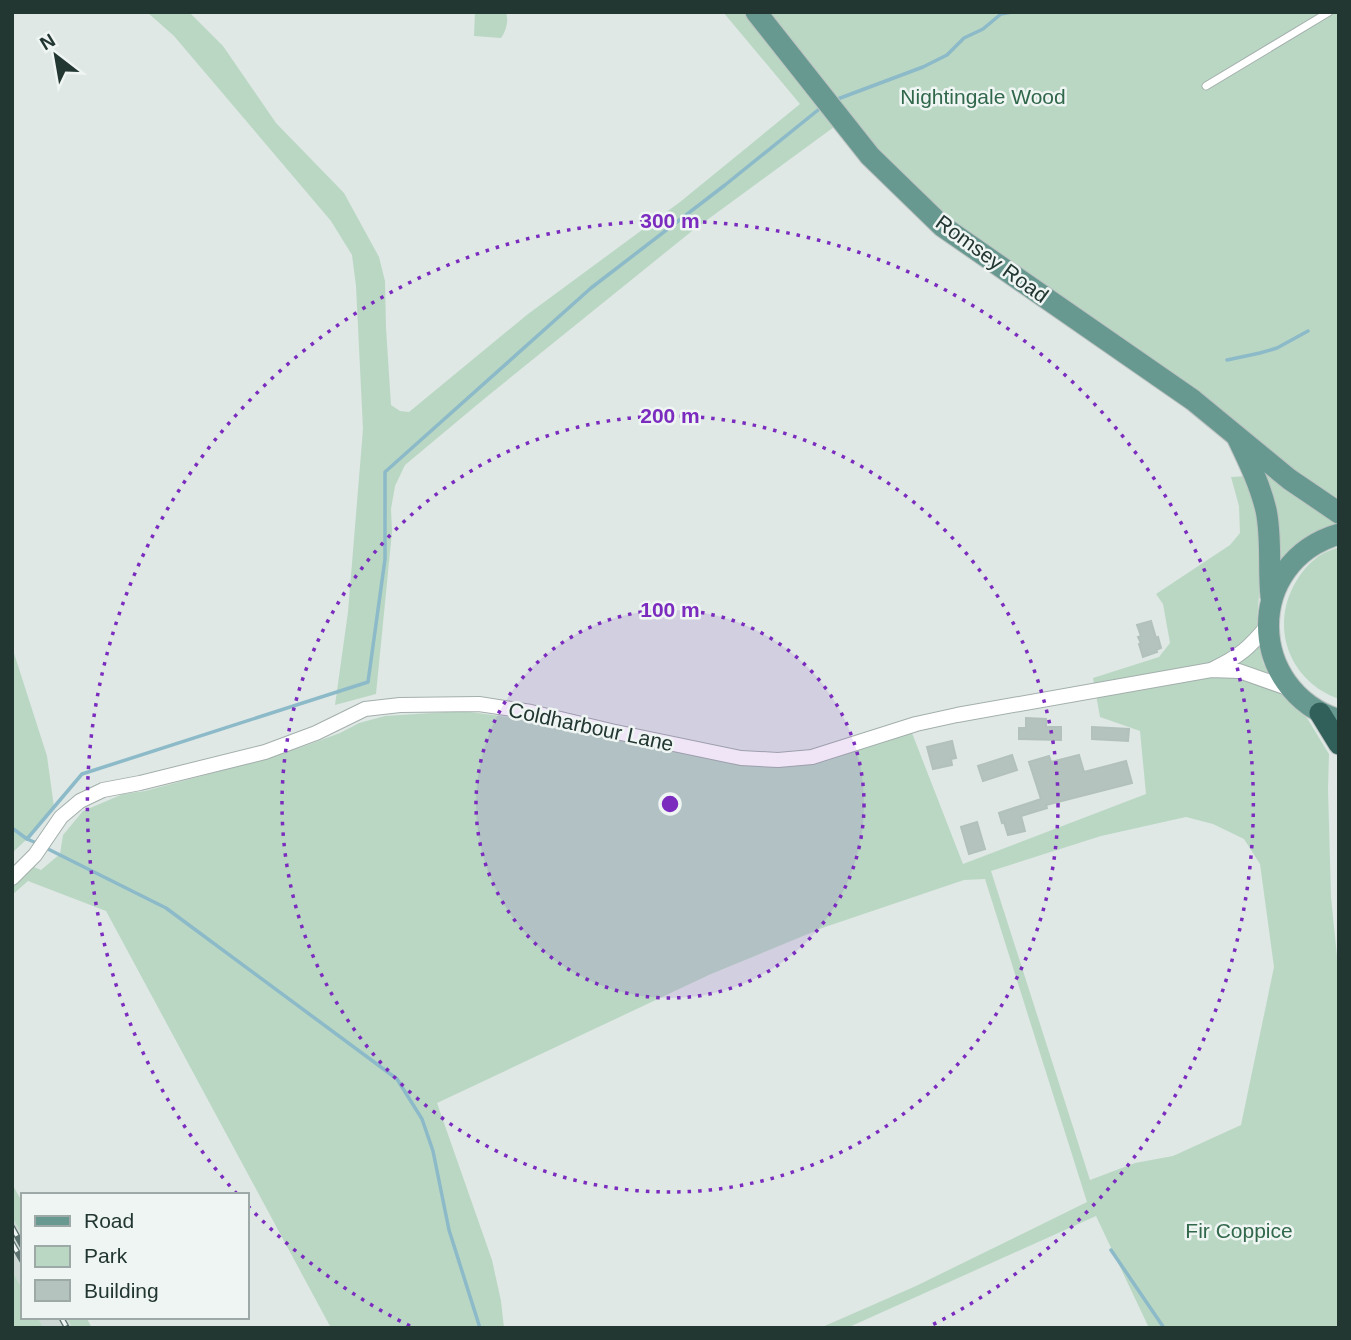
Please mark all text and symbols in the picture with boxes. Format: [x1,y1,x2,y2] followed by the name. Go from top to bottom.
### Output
[21,21,91,91] north arrow
[36,29,59,54] text: N
[900,85,1066,108] park label: Nightingale Wood
[640,209,700,232] text: 300 m
[932,210,1053,307] street label: Romsey Road
[640,404,700,427] text: 200 m
[640,598,700,621] text: 100 m
[506,698,676,755] street label: Coldharbour Lane
[658,792,682,816] centre of rings
[21,1193,248,1319] legend
[84,1209,134,1232] text: Road
[1185,1219,1293,1242] park label: Fir Coppice
[84,1244,128,1267] text: Park
[84,1279,159,1302] text: Building

